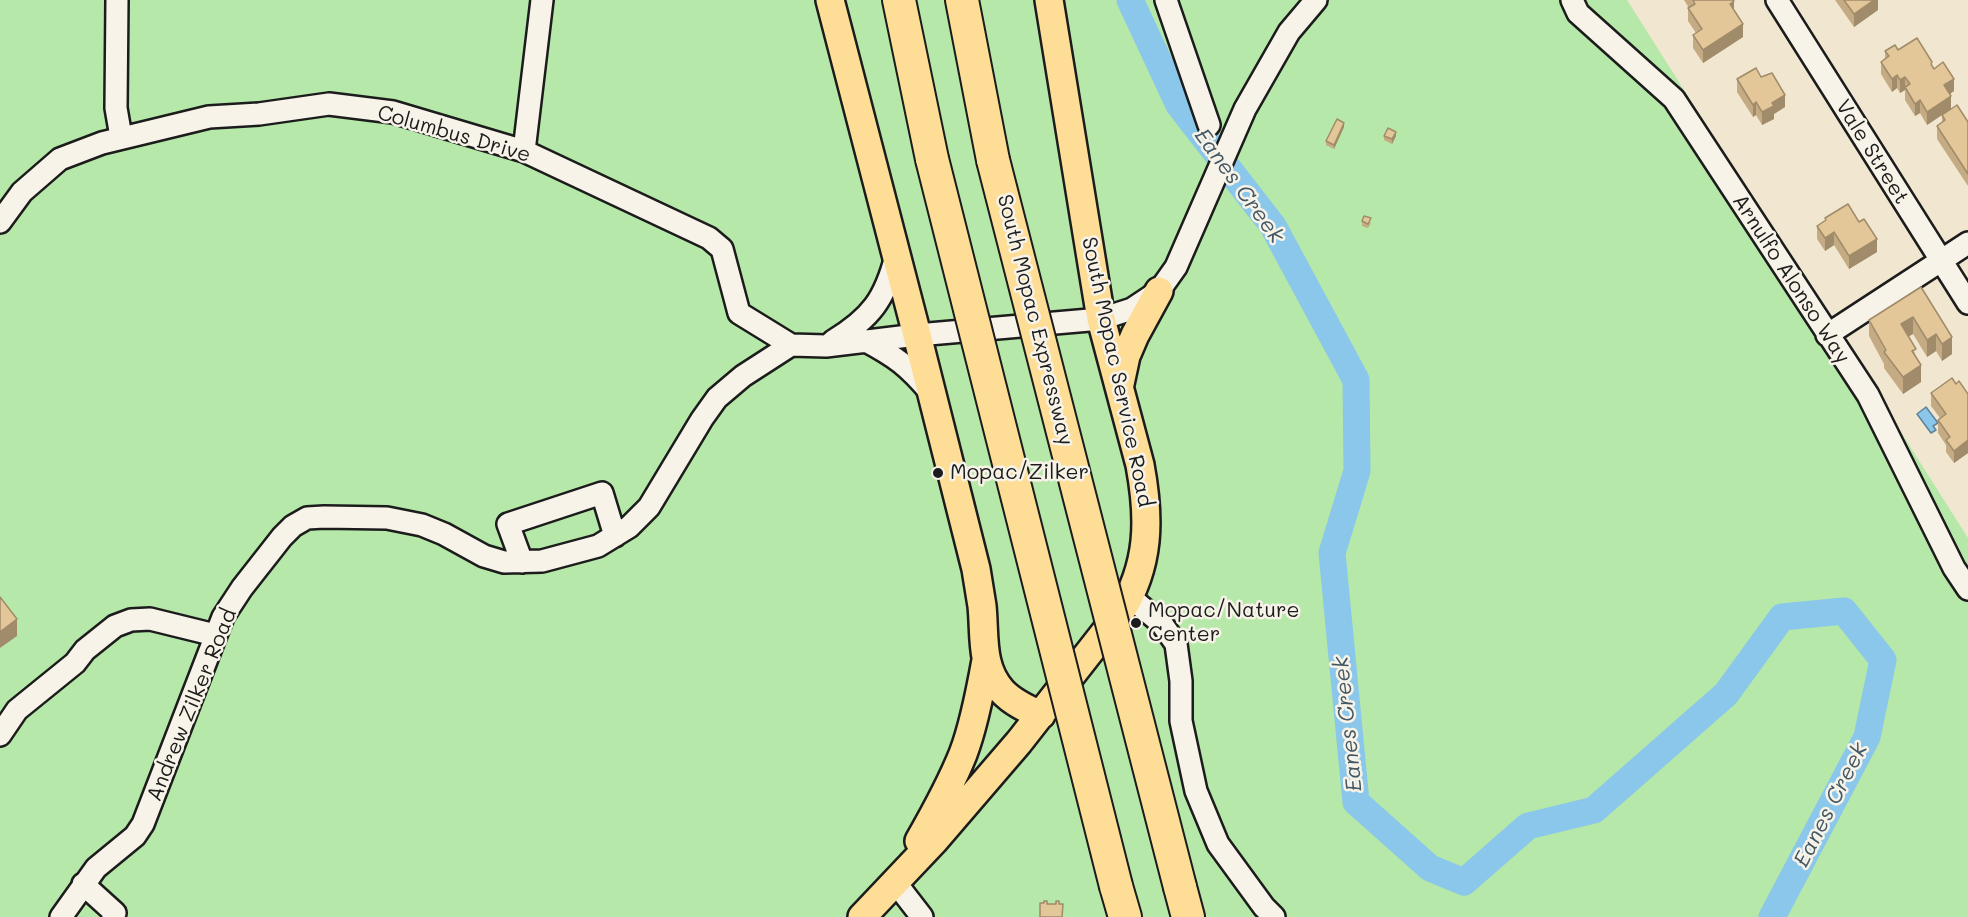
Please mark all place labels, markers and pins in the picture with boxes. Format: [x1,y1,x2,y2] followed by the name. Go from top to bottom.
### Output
[950,460,1089,486] place label: Mopac/Zilker
[931,466,945,480] marker: Mopac/Zilker
[1148,598,1299,648] place label: Mopac/Nature Center
[1129,616,1143,630] marker: Mopac/Nature Center

